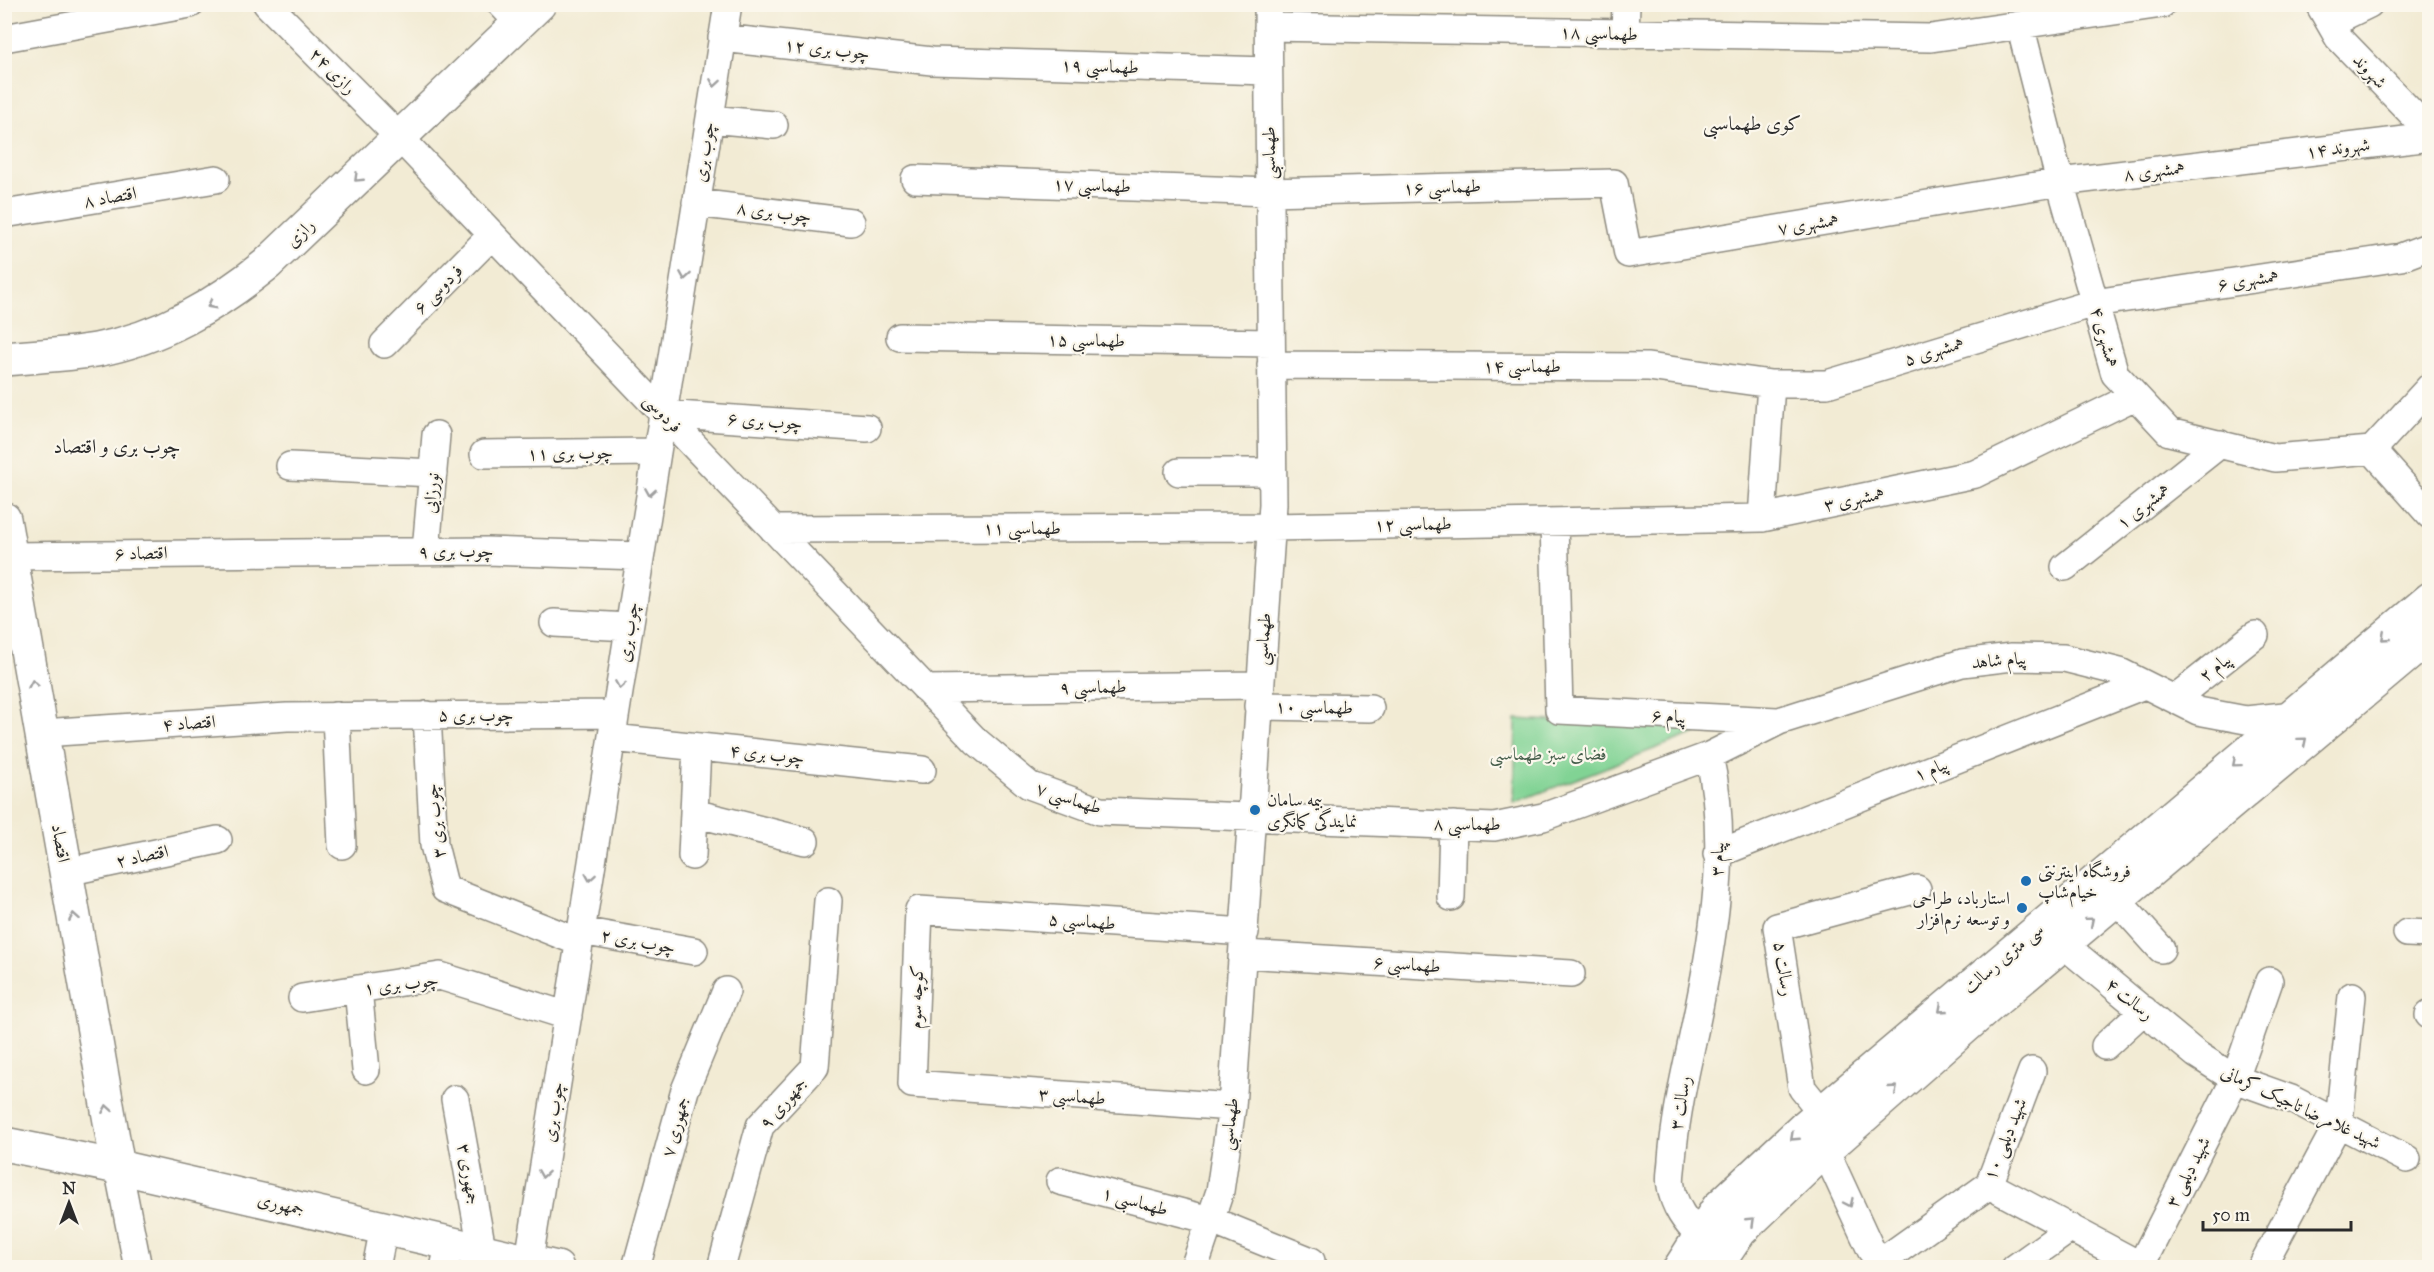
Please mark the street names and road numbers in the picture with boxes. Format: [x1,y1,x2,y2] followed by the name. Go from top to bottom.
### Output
[1560,21,1638,49] street label: ۱۸ طهماسبی
[783,34,871,65] street label: ۱۲ چوب بری
[305,43,361,99] street label: رازی ۲۴
[2348,49,2392,94] street label: شهروند
[1061,54,1139,82] street label: ۱۹ طهماسبی
[688,120,721,184] street label: چوب بری
[1258,126,1284,180] street label: طهماسبی
[2305,133,2371,164] street label: شهروند ۱۴
[2122,156,2186,187] street label: ۸ همشهری
[1053,173,1131,201] street label: ۱۷ طهماسبی
[1403,175,1481,203] street label: ۱۶ طهماسبی
[82,182,138,212] street label: ۸ اقتصاد
[735,196,813,228] street label: ۸ چوب بری
[1776,208,1840,241] street label: ۷ همشهری
[281,214,319,252] street label: رازی
[409,260,469,320] street label: فردوسی ۶
[2216,264,2280,297] street label: ۶ همشهری
[2085,304,2124,370] street label: همشهری ۴
[1047,328,1125,356] street label: ۱۵ طهماسبی
[1901,331,1967,371] street label: ۵ همشهری
[1483,355,1561,381] street label: ۱۴ طهماسبی
[638,389,687,439] street label: فردوسی
[727,407,803,436] street label: ۶ چوب بری
[527,441,613,466] street label: ۱۱ چوب بری
[418,472,445,515] street label: نورزایی
[2112,478,2175,534] street label: ۱ همشهری
[1822,482,1887,517] street label: ۳ همشهری
[1374,512,1452,540] street label: ۱۲ طهماسبی
[983,517,1061,543] street label: ۱۱ طهماسبی
[418,540,494,563] street label: ۹ چوب بری
[114,542,168,564] street label: ۶ اقتصاد
[612,600,645,664] street label: چوب بری
[1250,612,1280,666] street label: طهماسبی
[1970,647,2028,678] street label: پیام شاهد
[2194,648,2239,690] street label: ۲ پیام
[1059,675,1127,703] street label: ۹ طهماسبی
[1275,695,1353,723] street label: ۱۰ طهماسبی
[438,704,514,727] street label: ۵ چوب بری
[1651,704,1687,733] street label: ۶ پیام
[162,710,216,736] street label: ۴ اقتصاد
[728,739,806,770] street label: ۴ چوب بری
[1911,752,1953,790] street label: ۱ پیام
[1032,777,1104,823] street label: ۷ طهماسبی
[420,782,451,860] street label: ۳ چوب بری
[1433,813,1501,839] street label: ۸ طهماسبی
[47,822,75,864] street label: اقتصاد
[114,840,170,872] street label: ۲ اقتصاد
[1705,841,1734,877] street label: ۳ پیام
[1047,908,1116,938] street label: ۵ طهماسبی
[1958,918,2049,1000] street label: سی متری رسالت
[599,924,677,959] street label: ۲ چوب بری
[1769,940,1799,998] street label: ۵ رسالت
[1372,951,1441,981] street label: ۶ طهماسبی
[904,965,933,1030] street label: کوچه سوم
[362,968,440,1000] street label: ۱ چوب بری
[2102,973,2158,1025] street label: ۴ رسالت
[2217,1060,2384,1155] street label: شهید غلامرضا تاجیک کرمانی
[754,1072,812,1134] street label: ۹ جمهوری
[1664,1074,1696,1132] street label: ۳ رسالت
[537,1080,570,1144] street label: چوب بری
[1037,1083,1106,1113] street label: ۳ طهماسبی
[656,1094,694,1160] street label: ۷ جمهوری
[1979,1095,2032,1184] street label: ۱۰ شهید دیلمی
[1215,1096,1247,1152] street label: طهماسبی
[2161,1133,2216,1211] street label: شهید دیلمی ۳
[453,1142,485,1206] street label: ۳ جمهوری
[1099,1182,1170,1224] street label: ۱ طهماسبی
[255,1188,307,1220] street label: جمهوری

